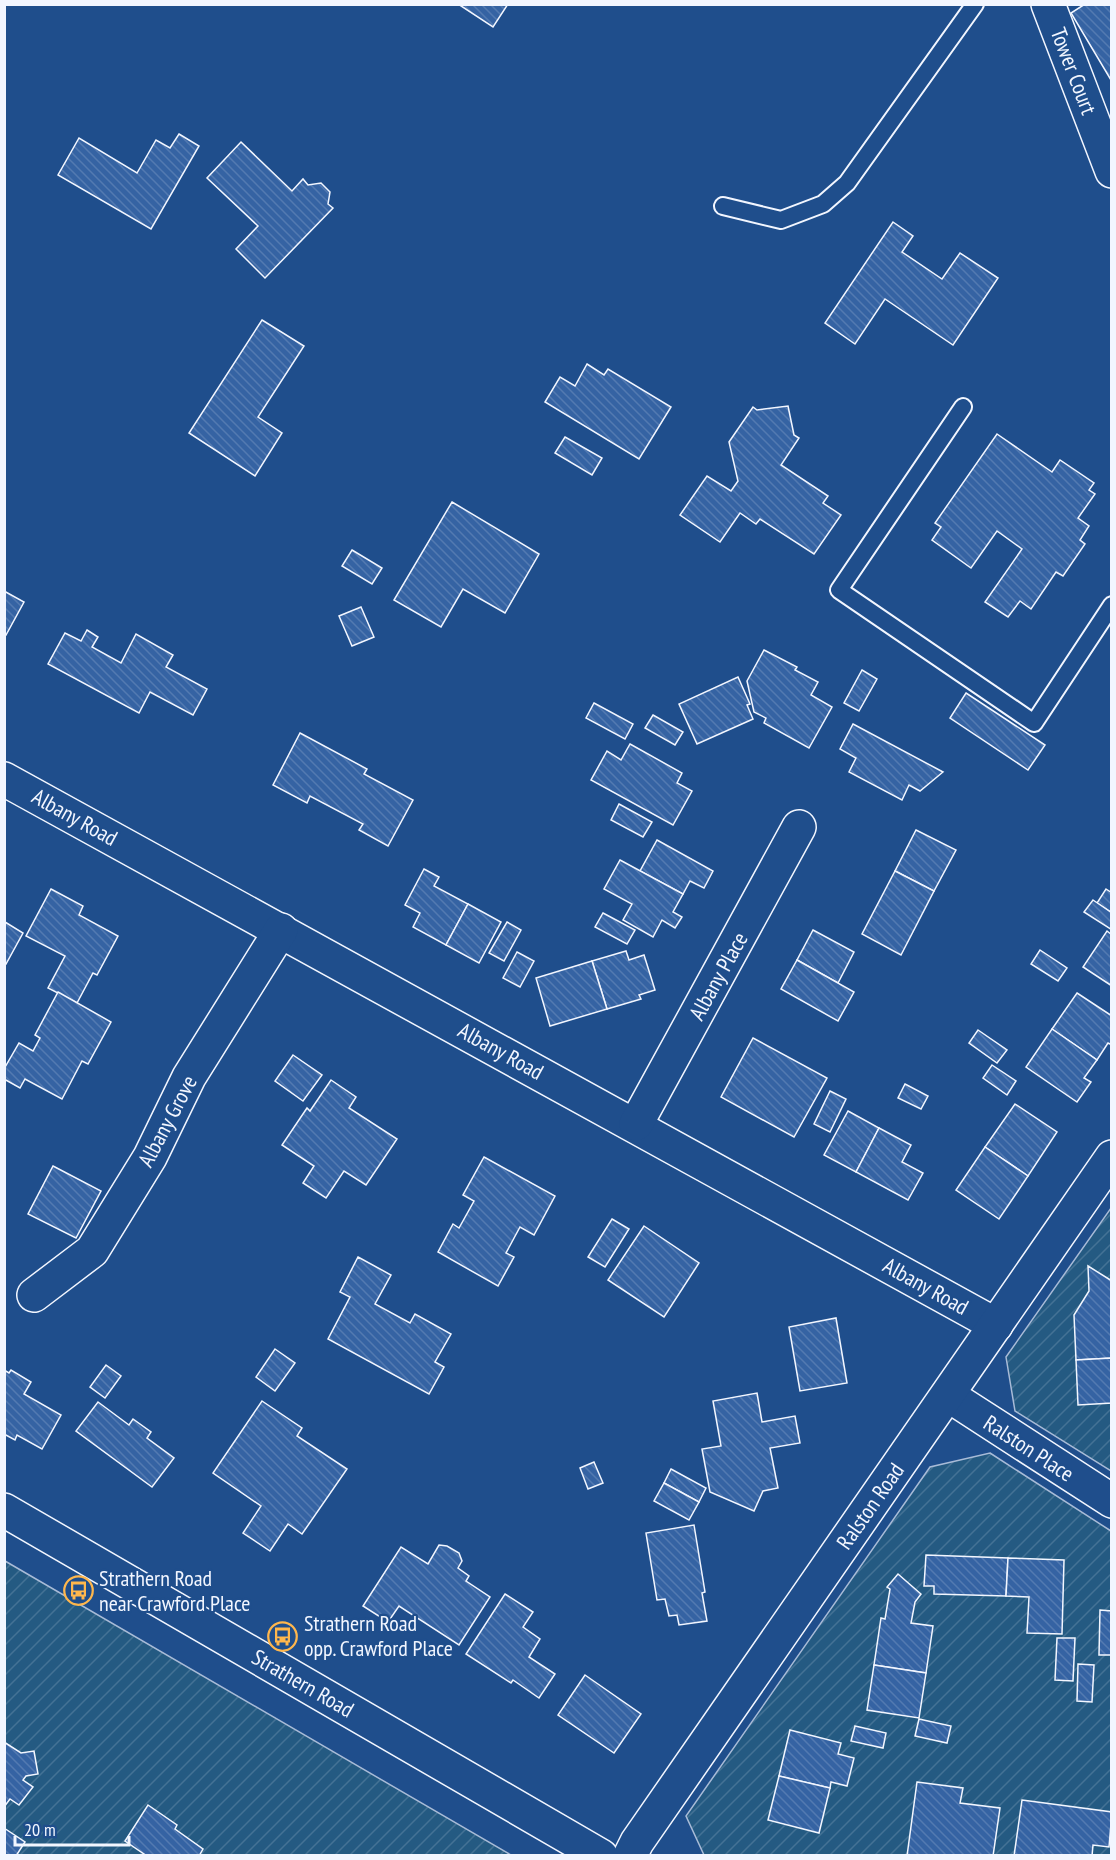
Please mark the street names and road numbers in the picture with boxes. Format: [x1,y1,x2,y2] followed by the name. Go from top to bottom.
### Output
[1045,24,1103,118] street label: Tower Court
[27,782,123,852] street label: Albany Road
[682,927,754,1025] street label: Albany Place
[453,1016,549,1086] street label: Albany Road
[131,1070,203,1172] street label: Albany Grove
[878,1251,974,1321] street label: Albany Road
[979,1408,1079,1488] street label: Ralston Place
[830,1457,910,1555] street label: Ralston Road
[247,1643,359,1723] street label: Strathern Road

